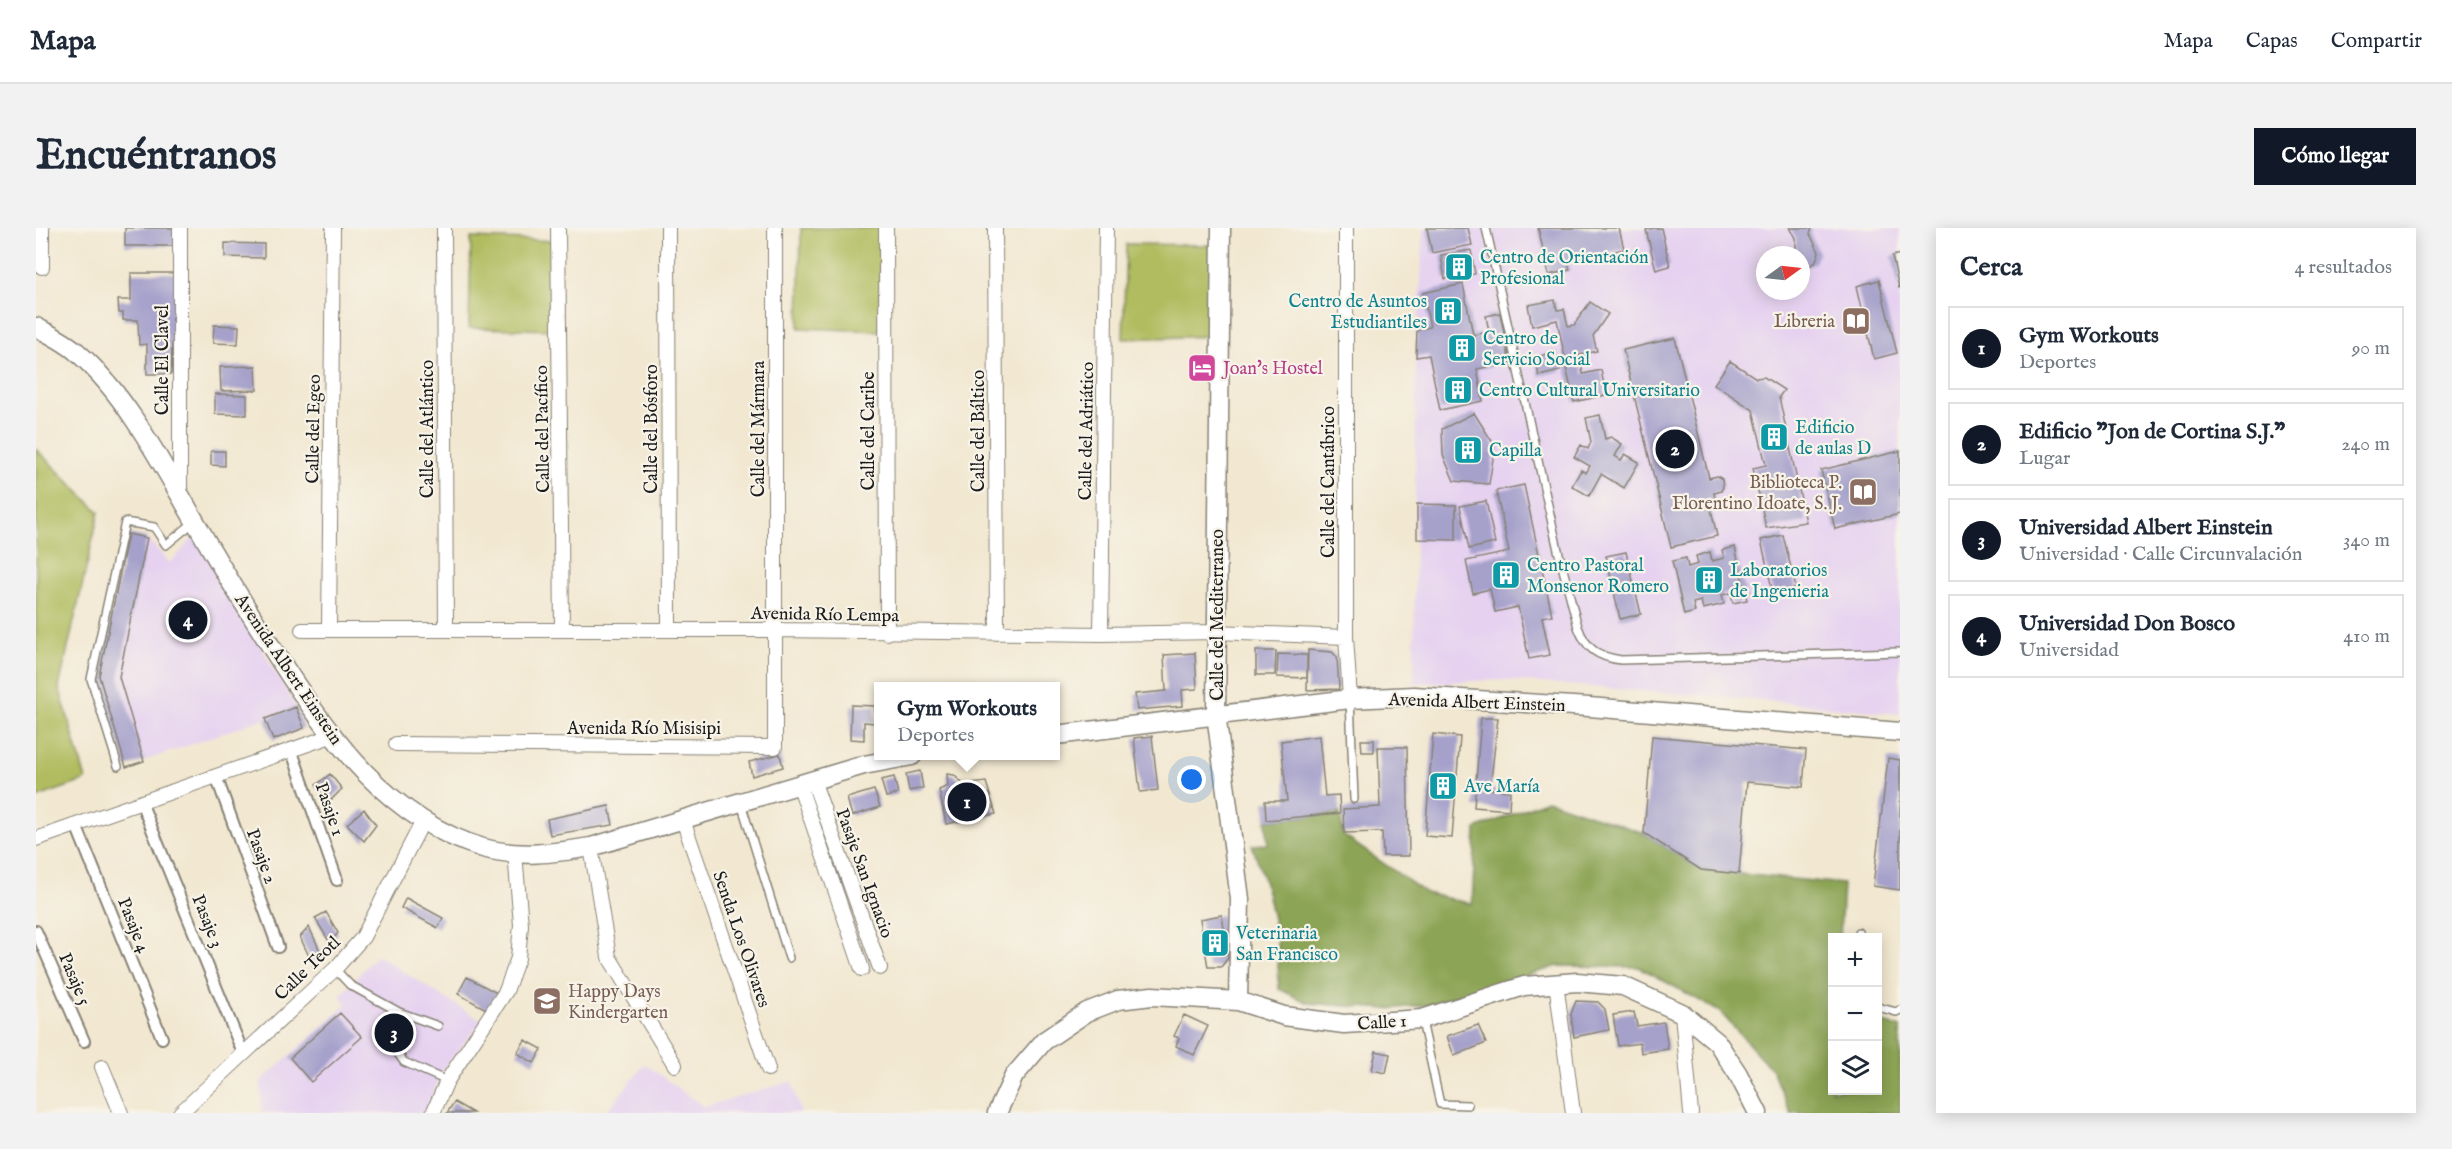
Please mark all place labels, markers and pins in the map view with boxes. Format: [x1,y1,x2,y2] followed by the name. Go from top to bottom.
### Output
[1480,247,1649,291] place label: Centro de Orientación Profesional
[1443,251,1475,283] building icon: Centro de Orientación Profesional
[1289,291,1427,335] place label: Centro de Asuntos Estudiantiles
[1432,295,1464,327] building icon: Centro de Asuntos Estudiantiles
[1840,305,1872,337] library icon: Libreria
[1774,311,1835,334] place label: Libreria
[1483,328,1590,372] place label: Centro de Servicio Social
[1446,332,1478,364] building icon: Centro de Servicio Social
[1186,352,1218,384] hotel icon: Joan's Hostel
[1221,358,1323,381] place label: Joan's Hostel
[1442,374,1474,406] building icon: Centro Cultural Universitario
[1479,380,1700,403] place label: Centro Cultural Universitario
[1795,417,1871,461] place label: Edificio de aulas D
[1758,421,1790,453] building icon: Edificio de aulas D
[1656,426,1694,472] pin: 2
[1452,434,1484,466] building icon: Capilla
[1489,440,1542,463] place label: Capilla
[1672,472,1842,516] place label: Biblioteca P. Florentino Idoate, S. J.
[1847,476,1879,508] library icon: Biblioteca P. Florentino Idoate, S. J.
[1527,555,1669,599] place label: Centro Pastoral Monsenor Romero
[1490,559,1522,591] building icon: Centro Pastoral Monsenor Romero
[1730,560,1829,604] place label: Laboratorios de Ingenieria
[1693,564,1725,596] building icon: Laboratorios de Ingenieria
[168,598,208,642] pin: 4
[1427,770,1459,802] building icon: Ave María
[1463,776,1540,799] place label: Ave María
[948,780,986,824] pin: 1
[1235,923,1338,967] place label: Veterinaria San Francisco
[1199,927,1231,959] building icon: Veterinaria San Francisco
[568,981,668,1025] place label: Happy Days Kindergarten
[531,985,563,1017] school or university icon: Happy Days Kindergarten
[374,1010,414,1056] pin: 3

